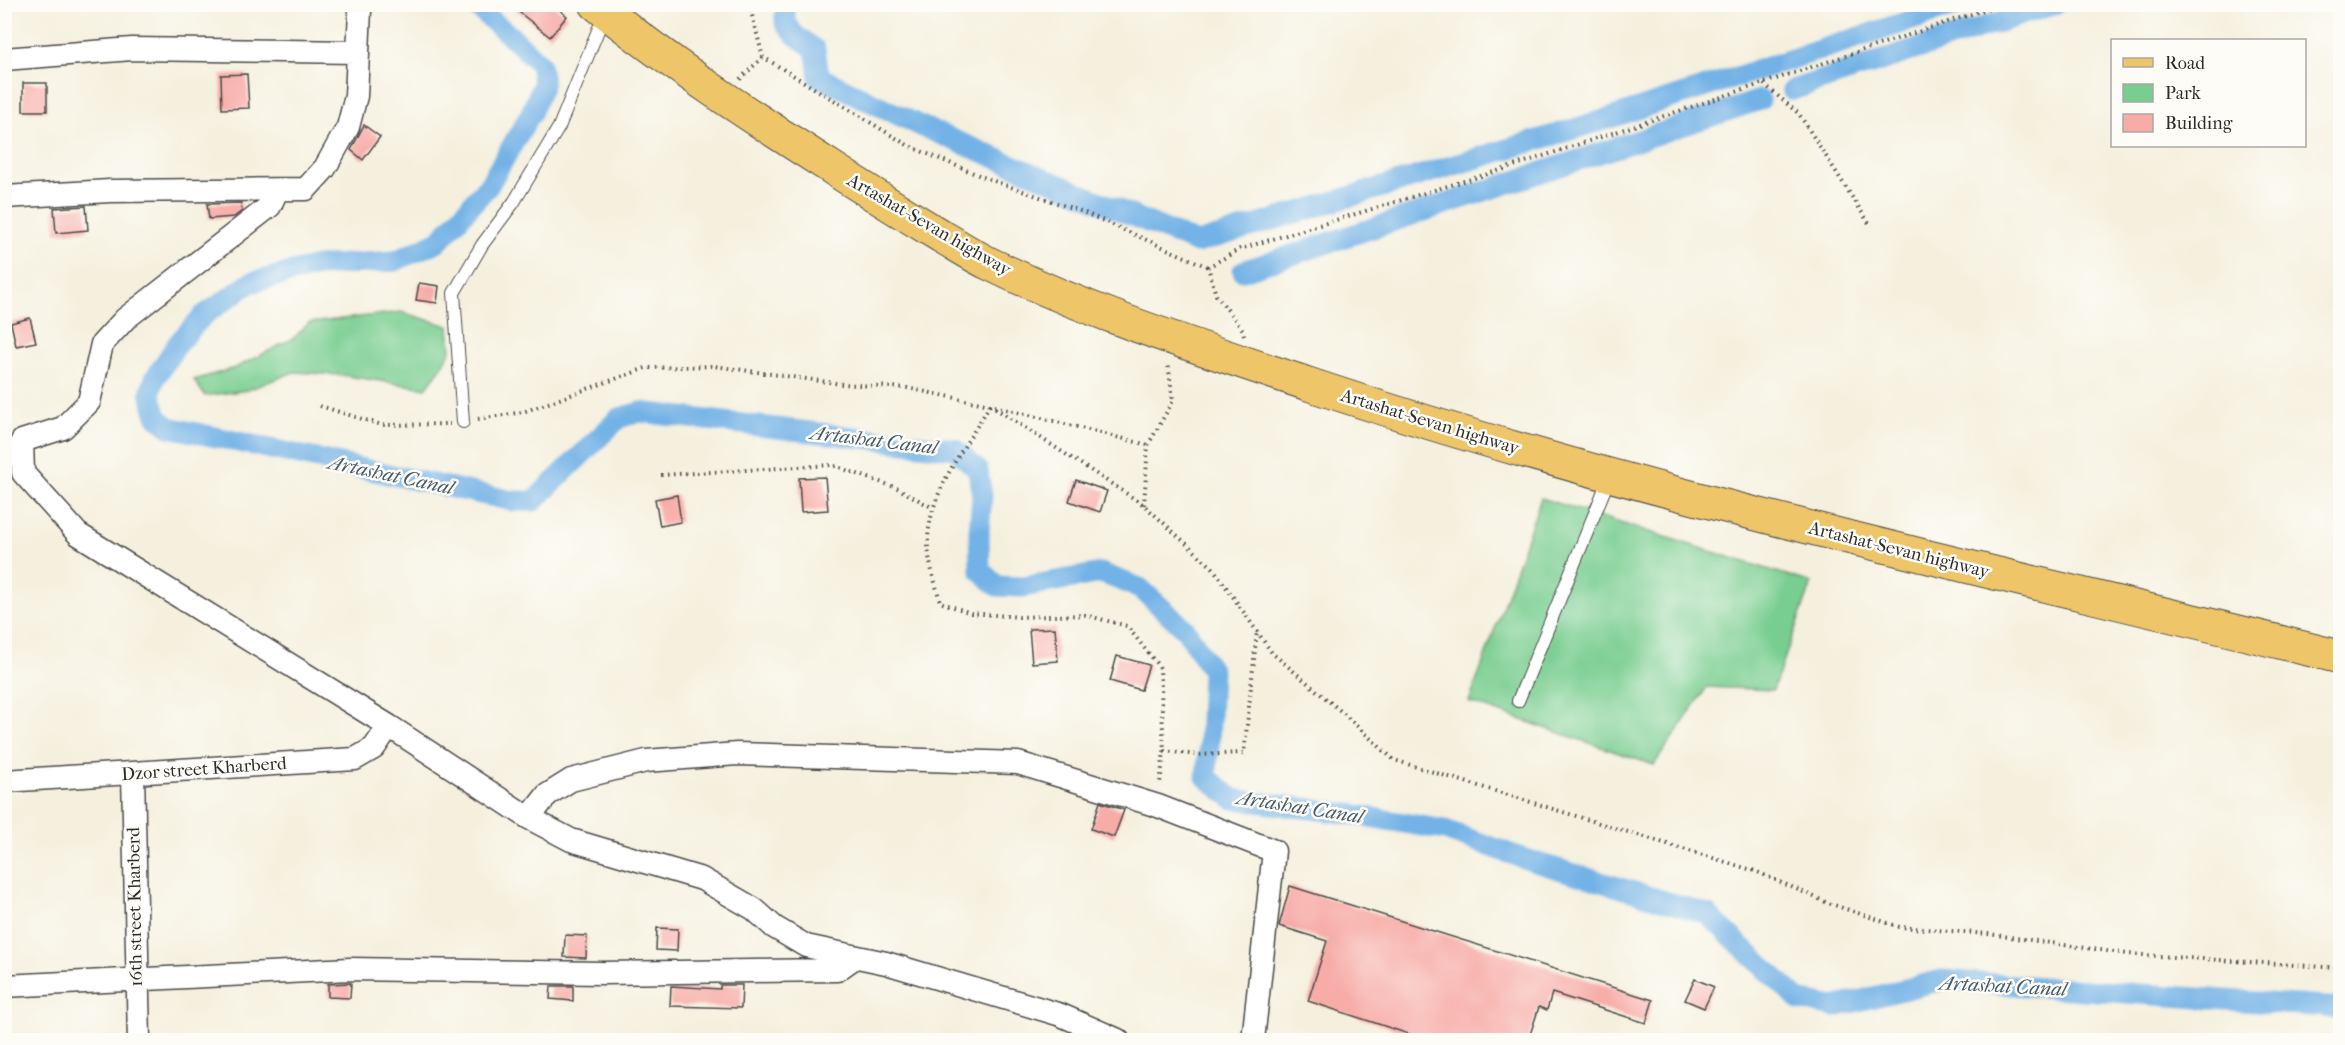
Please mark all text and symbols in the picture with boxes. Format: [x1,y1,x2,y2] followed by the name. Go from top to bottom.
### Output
[2111,39,2306,147] legend
[2165,53,2205,74] text: Road
[2165,83,2202,104] text: Park
[2165,113,2233,134] text: Building
[843,169,1016,281] street label: Artashat-Sevan highway
[1337,385,1523,460] street label: Artashat-Sevan highway
[806,420,941,459] water label: Artashat Canal
[323,450,458,500] water label: Artashat Canal
[1806,517,1993,583] street label: Artashat-Sevan highway
[121,753,288,785] street label: Dzor street Kharberd
[1232,785,1367,829] water label: Artashat Canal
[123,827,147,987] street label: 16th street Kharberd
[1936,971,2069,1001] water label: Artashat Canal

